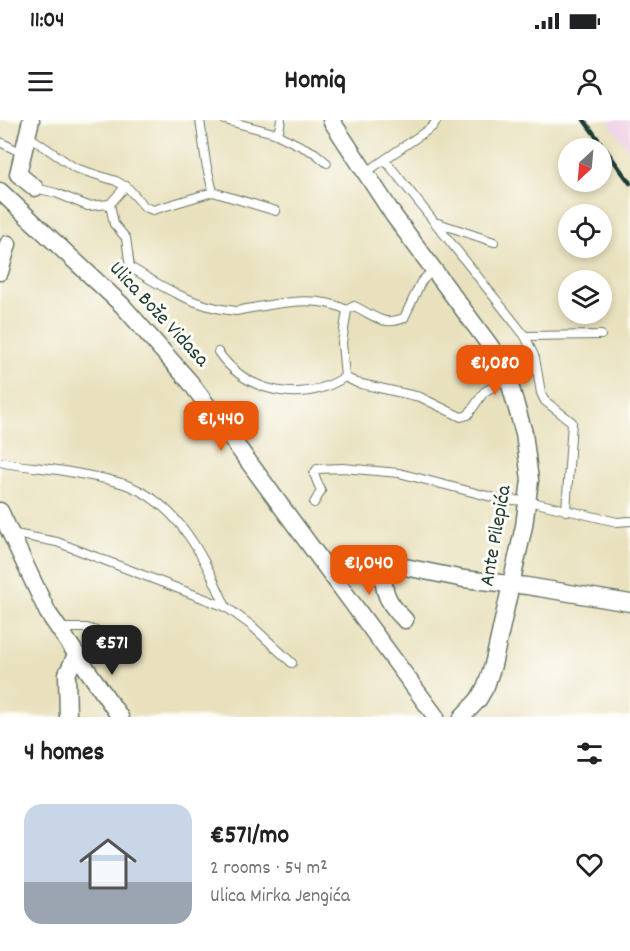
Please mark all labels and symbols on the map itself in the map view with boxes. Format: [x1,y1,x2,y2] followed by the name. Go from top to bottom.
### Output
[558,138,612,192] north arrow
[101,255,216,375] street label: Ulica Bože Vidasa
[446,345,544,396] pin: €1,080
[172,401,270,452] pin: €1,440
[473,482,521,589] street label: Ante Pilepića
[320,545,418,596] pin: €1,040
[76,625,148,676] pin: €571

